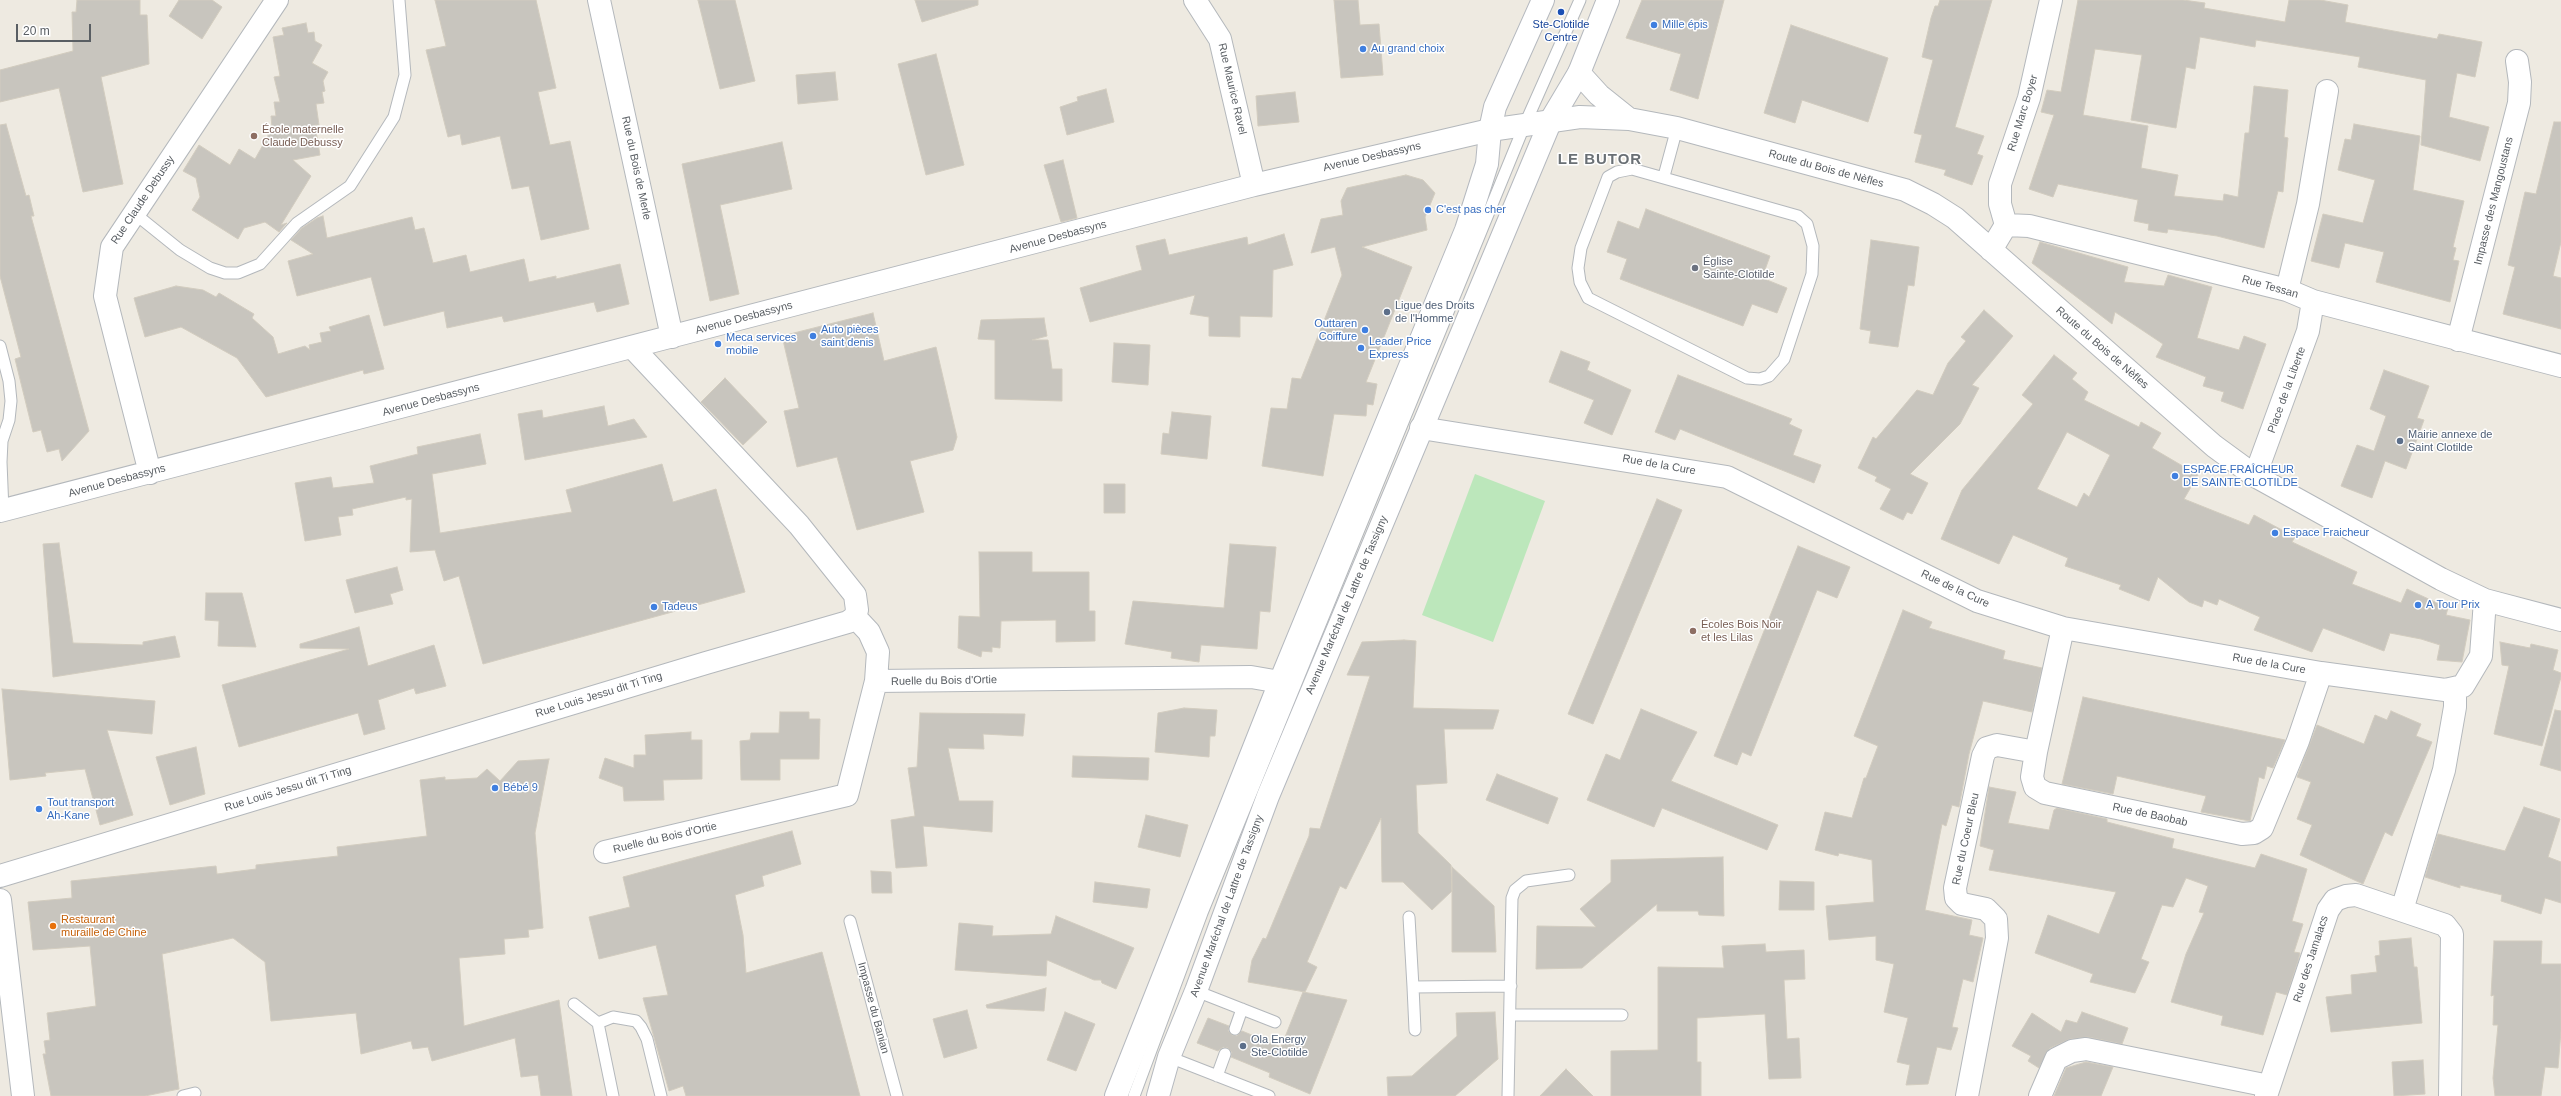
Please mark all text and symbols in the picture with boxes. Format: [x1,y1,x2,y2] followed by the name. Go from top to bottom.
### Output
[1556,7,1566,17] marker: Ste-Clotilde Centre
[18,16,93,42] scale bar
[1533,18,1589,44] place label: Ste-Clotilde Centre
[1662,18,1708,32] place label: Mille épis
[1649,20,1659,30] marker: Mille épis
[23,24,50,38] text: 20 m
[1215,42,1249,136] street label: Rue Maurice Ravel
[1371,42,1444,56] place label: Au grand choix
[1358,44,1368,54] marker: Au grand choix
[2005,73,2041,153] street label: Rue Marc Boyer
[619,115,653,221] street label: Rue du Bois de Merle
[262,123,344,149] place label: École maternelle Claude Debussy
[249,131,259,141] marker: École maternelle Claude Debussy
[2472,136,2516,266] street label: Impasse des Mangoustans
[1322,139,1422,175] street label: Avenue Desbassyns
[1767,147,1885,191] street label: Route du Bois de Nèfles
[1558,151,1642,169] district label: LE BUTOR
[108,153,178,247] street label: Rue Claude Debussy
[1436,203,1506,217] place label: C'est pas cher
[1423,205,1433,215] marker: C'est pas cher
[1008,218,1108,256] street label: Avenue Desbassyns
[1703,255,1775,281] place label: Église Sainte-Clotilde
[1690,263,1700,273] marker: Église Sainte-Clotilde
[2240,273,2300,301] street label: Rue Tessan
[694,299,794,337] street label: Avenue Desbassyns
[1395,299,1474,325] place label: Ligue des Droits de l'Homme
[2053,304,2151,392] street label: Route du Bois de Nèfles
[1382,307,1392,317] marker: Ligue des Droits de l'Homme
[1314,317,1357,343] place label: Outtaren Coiffure
[821,323,878,349] place label: Auto pièces saint denis
[1360,325,1370,335] marker: Outtaren Coiffure
[726,331,796,357] place label: Meca services mobile
[808,331,818,341] marker: Auto pièces saint denis
[1369,335,1431,361] place label: Leader Price Express
[713,339,723,349] marker: Meca services mobile
[1356,343,1366,353] marker: Leader Price Express
[2265,345,2309,435] street label: Place de la Liberte
[381,381,481,419] street label: Avenue Desbassyns
[2408,428,2492,454] place label: Mairie annexe de Saint Clotilde
[2395,436,2405,446] marker: Mairie annexe de Saint Clotilde
[1621,452,1697,478] street label: Rue de la Cure
[67,462,167,500] street label: Avenue Desbassyns
[2183,463,2298,489] place label: ESPACE FRAÎCHEUR DE SAINTE CLOTILDE
[2170,471,2180,481] marker: ESPACE FRAÎCHEUR DE SAINTE CLOTILDE
[1303,514,1391,696] street label: Avenue Maréchal de Lattre de Tassigny
[2283,526,2369,540] place label: Espace Fraicheur
[2270,528,2280,538] marker: Espace Fraicheur
[1919,567,1991,611] street label: Rue de la Cure
[2426,598,2480,612] place label: A Tour Prix
[662,600,697,614] place label: Tadeus
[2413,600,2423,610] marker: A Tour Prix
[649,602,659,612] marker: Tadeus
[1701,618,1782,644] place label: Écoles Bois Noir et les Lilas
[1688,626,1698,636] marker: Écoles Bois Noir et les Lilas
[2231,651,2307,677] street label: Rue de la Cure
[534,669,664,721] street label: Rue Louis Jessu dit Ti Ting
[891,673,997,689] street label: Ruelle du Bois d'Ortie
[223,763,353,815] street label: Rue Louis Jessu dit Ti Ting
[503,781,538,795] place label: Bébé 9
[490,783,500,793] marker: Bébé 9
[1950,792,1982,886] street label: Rue du Coeur Bleu
[47,796,114,822] place label: Tout transport Ah-Kane
[2111,801,2189,829] street label: Rue de Baobab
[34,804,44,814] marker: Tout transport Ah-Kane
[1188,813,1266,999] street label: Avenue Maréchal de Lattre de Tassigny
[612,820,718,856] street label: Ruelle du Bois d'Ortie
[61,913,147,939] place label: Restaurant muraille de Chine
[2291,914,2331,1004] street label: Rue des Jamalacs
[48,921,58,931] marker: Restaurant muraille de Chine
[854,961,892,1055] street label: Impasse du Banian
[1251,1033,1308,1059] place label: Ola Energy Ste-Clotilde
[1238,1041,1248,1051] marker: Ola Energy Ste-Clotilde

